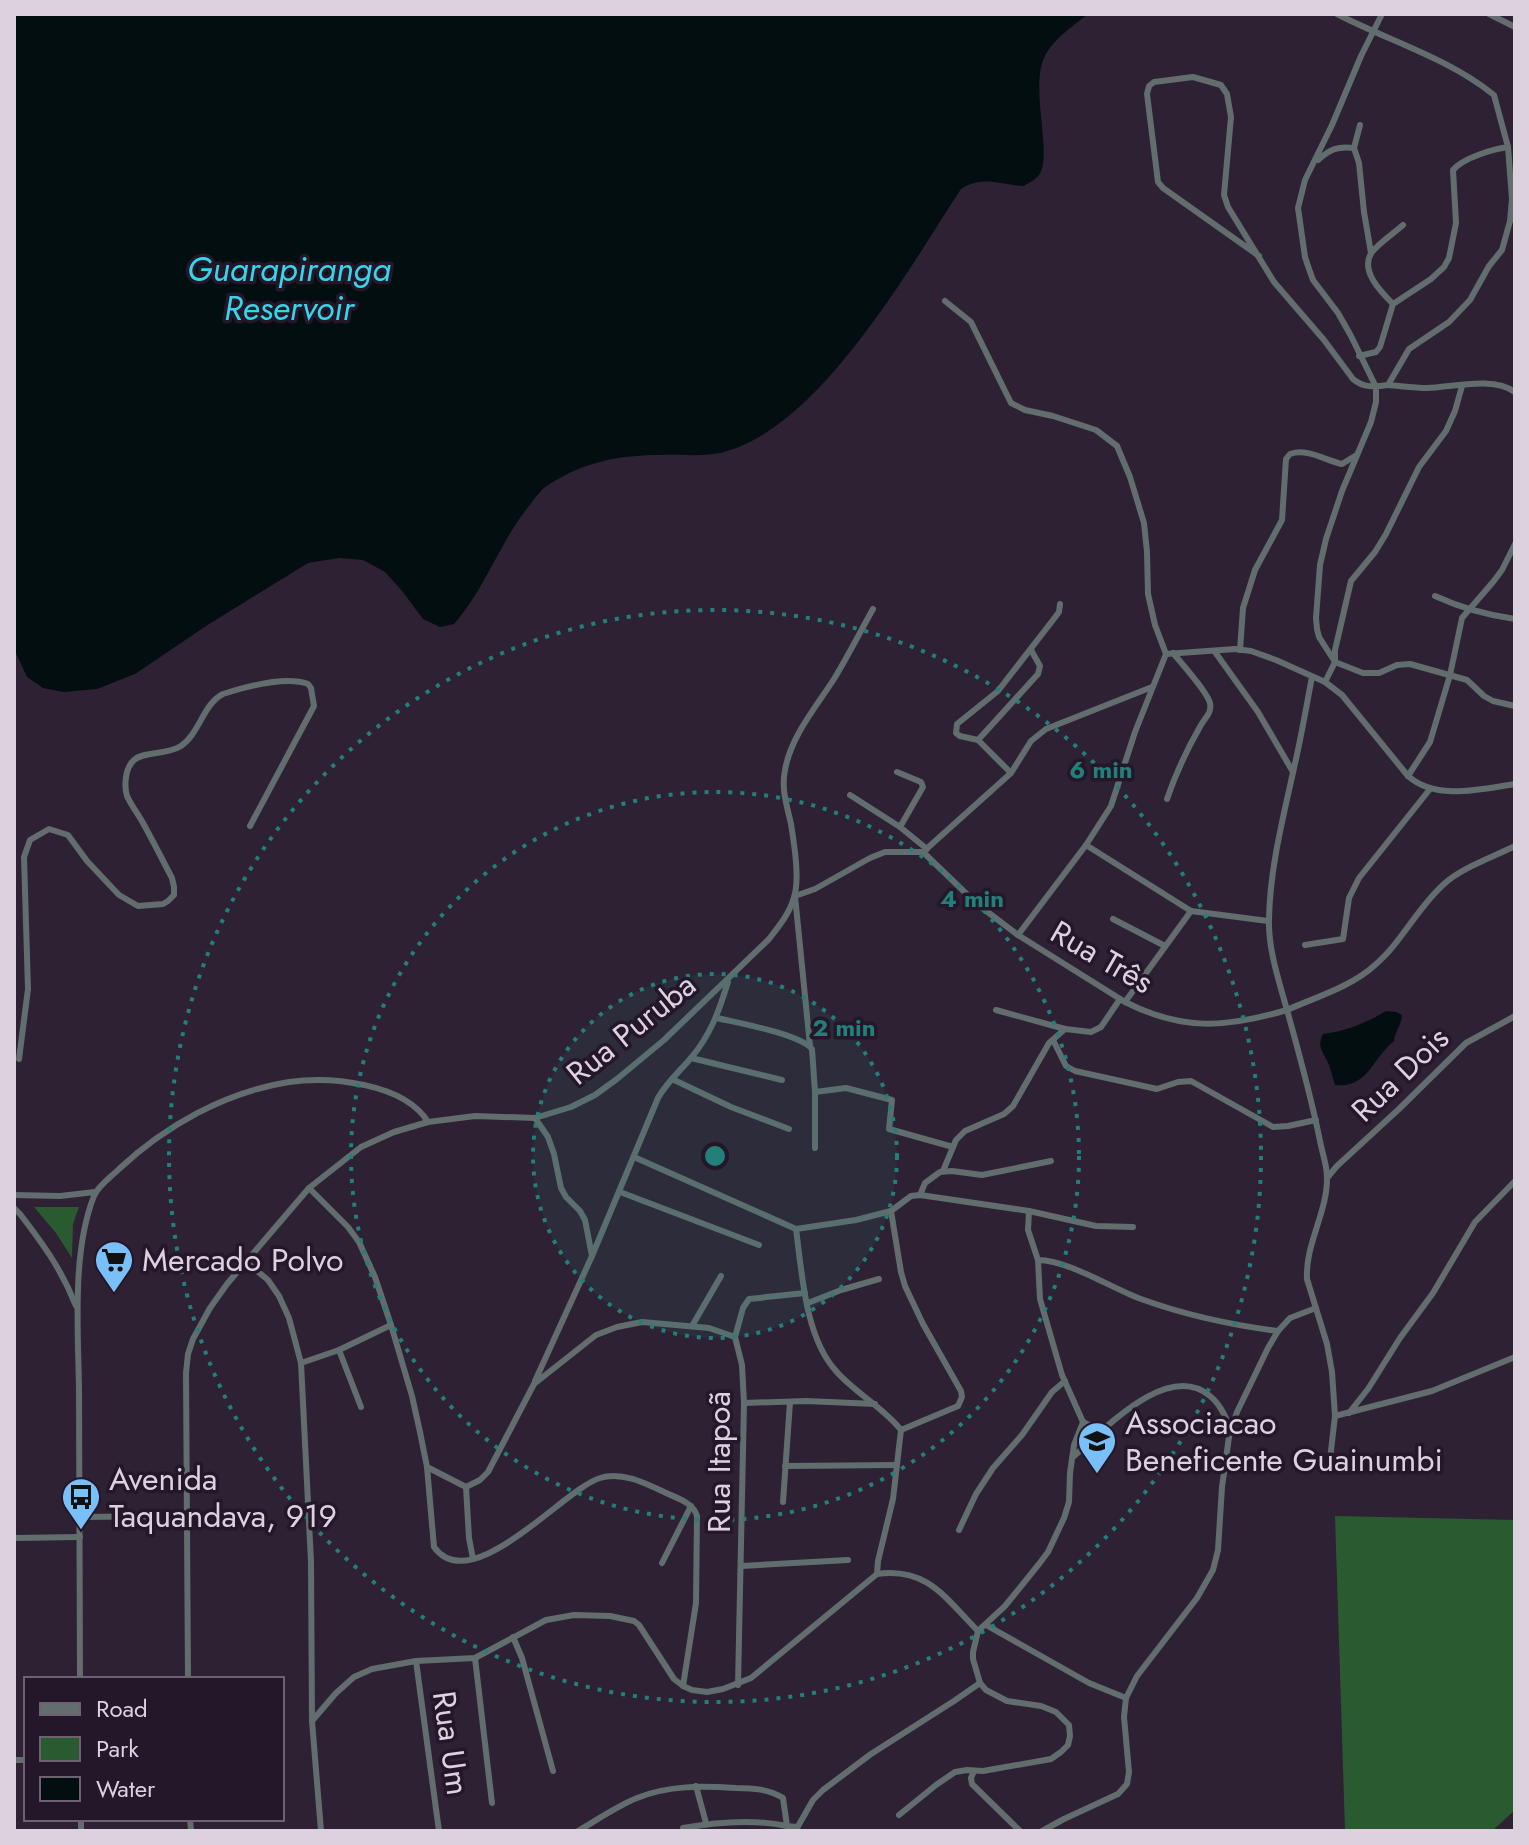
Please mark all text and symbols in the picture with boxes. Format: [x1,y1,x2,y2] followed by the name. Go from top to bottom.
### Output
[187,245,391,333] water label: Guarapiranga Reservoir
[1069,752,1133,787] text: 6 min
[940,881,1004,916] text: 4 min
[1042,909,1162,1005] street label: Rua Três
[556,962,706,1096] street label: Rua Puruba
[812,1010,876,1045] text: 2 min
[1341,1016,1459,1132] street label: Rua Dois
[701,1142,729,1170] centre of rings
[142,1237,343,1283] place label: Mercado Polvo
[93,1239,135,1294] supermarket icon: Mercado Polvo
[696,1391,742,1533] street label: Rua Itapoã
[1125,1400,1443,1483] place label: Associacao Beneficente Guainumbi
[1076,1420,1118,1475] school or university icon: Associacao Beneficente Guainumbi
[109,1456,337,1539] place label: Avenida Taquandava, 919
[60,1476,102,1531] bus stop icon: Avenida Taquandava, 919
[24,1677,284,1821] legend
[421,1688,481,1798] street label: Rua Um
[96,1691,148,1726] text: Road
[96,1731,139,1766] text: Park
[96,1771,156,1806] text: Water

